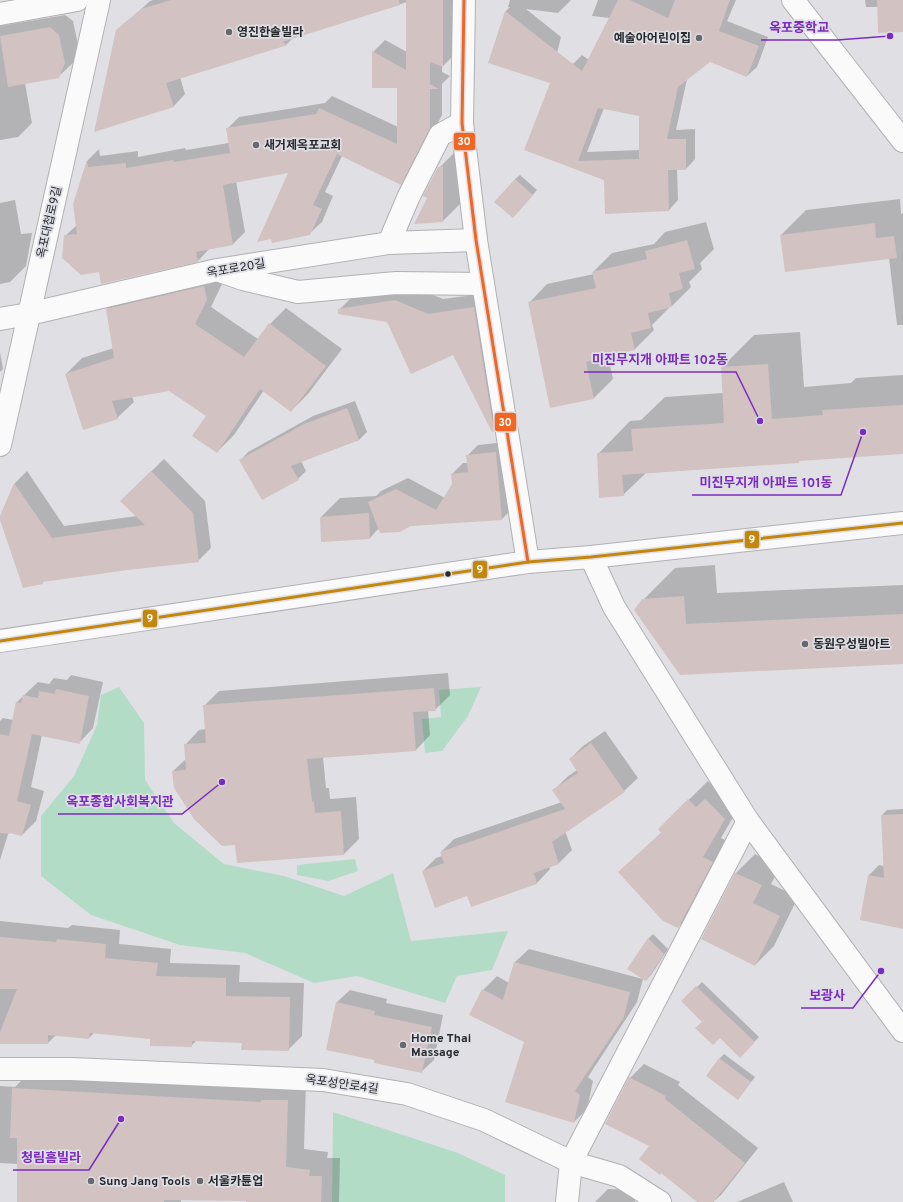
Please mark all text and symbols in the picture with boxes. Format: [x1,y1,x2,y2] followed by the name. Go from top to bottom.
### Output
[761,15,837,40] callout: 옥포중학교
[769,20,829,37] text: 옥포중학교
[237,25,303,41] place label: 영진한솔빌라
[224,27,234,37] marker: 영진한솔빌라
[614,31,691,47] place label: 예술아어린이집
[694,33,704,43] marker: 예술아어린이집
[453,132,476,151] line badge: 30
[457,135,471,149] text: 30
[264,138,341,154] place label: 새거제옥포교회
[251,140,261,150] marker: 새거제옥포교회
[34,185,66,260] street label: 옥포대첩로9길
[206,256,267,282] street label: 옥포로20길
[584,347,736,372] callout: 미진무지개 아파트 102동
[592,353,728,369] text: 미진무지개 아파트 102동
[494,412,517,432] line badge: 30
[498,416,512,430] text: 30
[692,470,841,495] callout: 미진무지개 아파트 101동
[699,476,833,492] text: 미진무지개 아파트 101동
[744,530,760,549] line badge: 9
[749,533,756,547] text: 9
[472,560,488,579] line badge: 9
[477,563,484,577] text: 9
[443,569,453,579] unlabelled marker
[142,609,158,628] line badge: 9
[147,612,154,626] text: 9
[813,637,890,653] place label: 동원우성빌아트
[800,639,810,649] marker: 동원우성빌아트
[58,789,182,814] callout: 옥포종합사회복지관
[66,794,174,811] text: 옥포종합사회복지관
[801,983,853,1008] callout: 보광사
[809,989,845,1005] text: 보광사
[411,1031,471,1061] place label: Home Thai Massage
[398,1040,408,1050] marker: Home Thai Massage
[304,1072,379,1098] street label: 옥포성안로4길
[13,1145,89,1170] callout: 청림홈빌라
[21,1151,81,1167] text: 청림홈빌라
[99,1174,190,1190] place label: Sung Jang Tools
[208,1174,263,1190] place label: 서울카튠업
[86,1176,96,1186] marker: Sung Jang Tools
[195,1176,205,1186] marker: 서울카튠업

